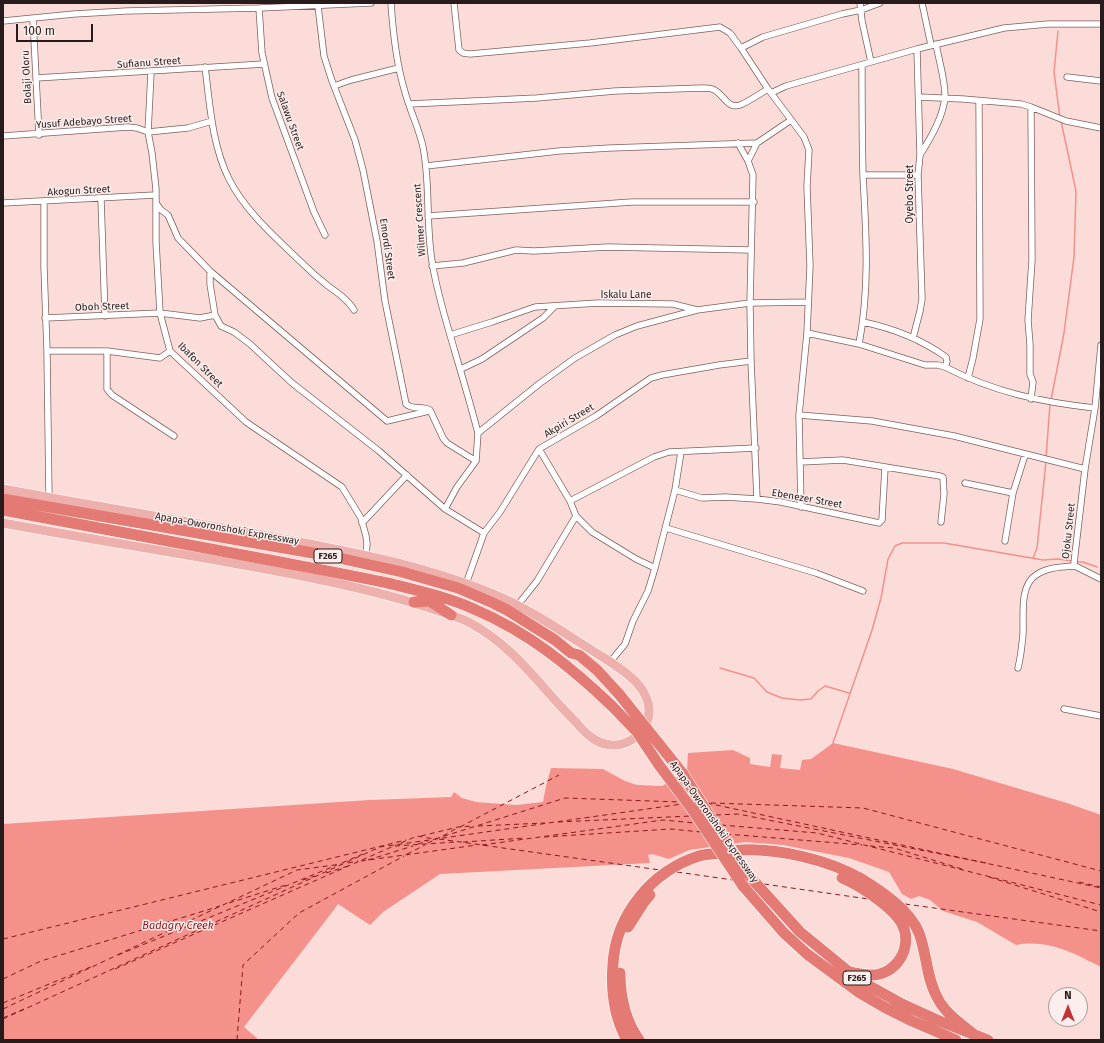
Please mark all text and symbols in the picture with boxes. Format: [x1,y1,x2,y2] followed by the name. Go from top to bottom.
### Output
[18,16,95,42] scale bar
[23,24,55,38] text: 100 m
[20,50,34,104] street label: Bolaji Oloru
[117,55,181,71] street label: Sufianu Street
[274,90,306,152] street label: Salawu Street
[36,113,132,131] street label: Yusuf Adebayo Street
[904,165,916,223] street label: Oyebo Street
[47,183,111,199] street label: Akogun Street
[411,183,429,257] street label: Wilmer Crescent
[377,218,397,280] street label: Emordi Street
[601,289,651,301] street label: Iskalu Lane
[75,300,129,314] street label: Oboh Street
[175,340,225,390] street label: Ibafon Street
[542,401,596,441] street label: Akpiri Street
[771,487,843,511] street label: Ebenezer Street
[1060,502,1078,560] street label: Ojoku Street
[154,510,300,548] street label: Apapa-Oworonshoki Expressway
[314,549,342,563] road number: F265
[667,759,761,885] street label: Apapa-Oworonshoki Expressway
[142,919,214,933] water label: Badagry Creek
[843,971,871,985] road number: F265
[1048,987,1088,1027] north arrow
[1064,989,1072,1002] text: N

